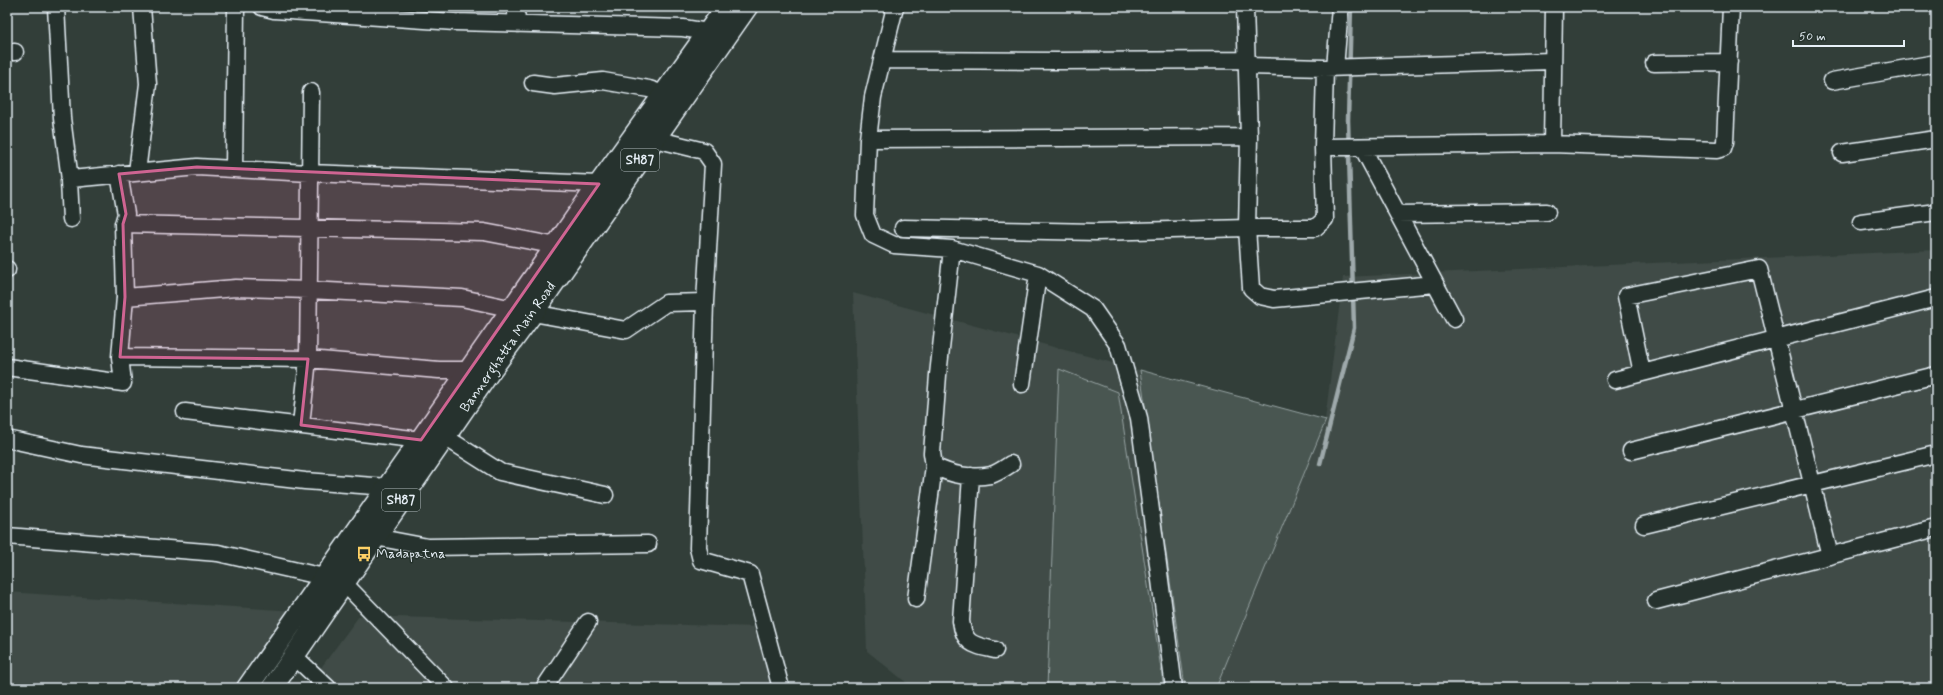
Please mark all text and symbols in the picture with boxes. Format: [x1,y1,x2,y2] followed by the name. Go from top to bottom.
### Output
[1793,22,1904,48] scale bar
[1799,29,1826,45] text: 50 m
[621,149,659,171] road number: SH87
[456,278,562,417] street label: Bannerghatta Main Road
[382,489,420,511] road number: SH87
[355,545,373,563] bus stop icon: Madapatna
[376,545,445,563] place label: Madapatna

